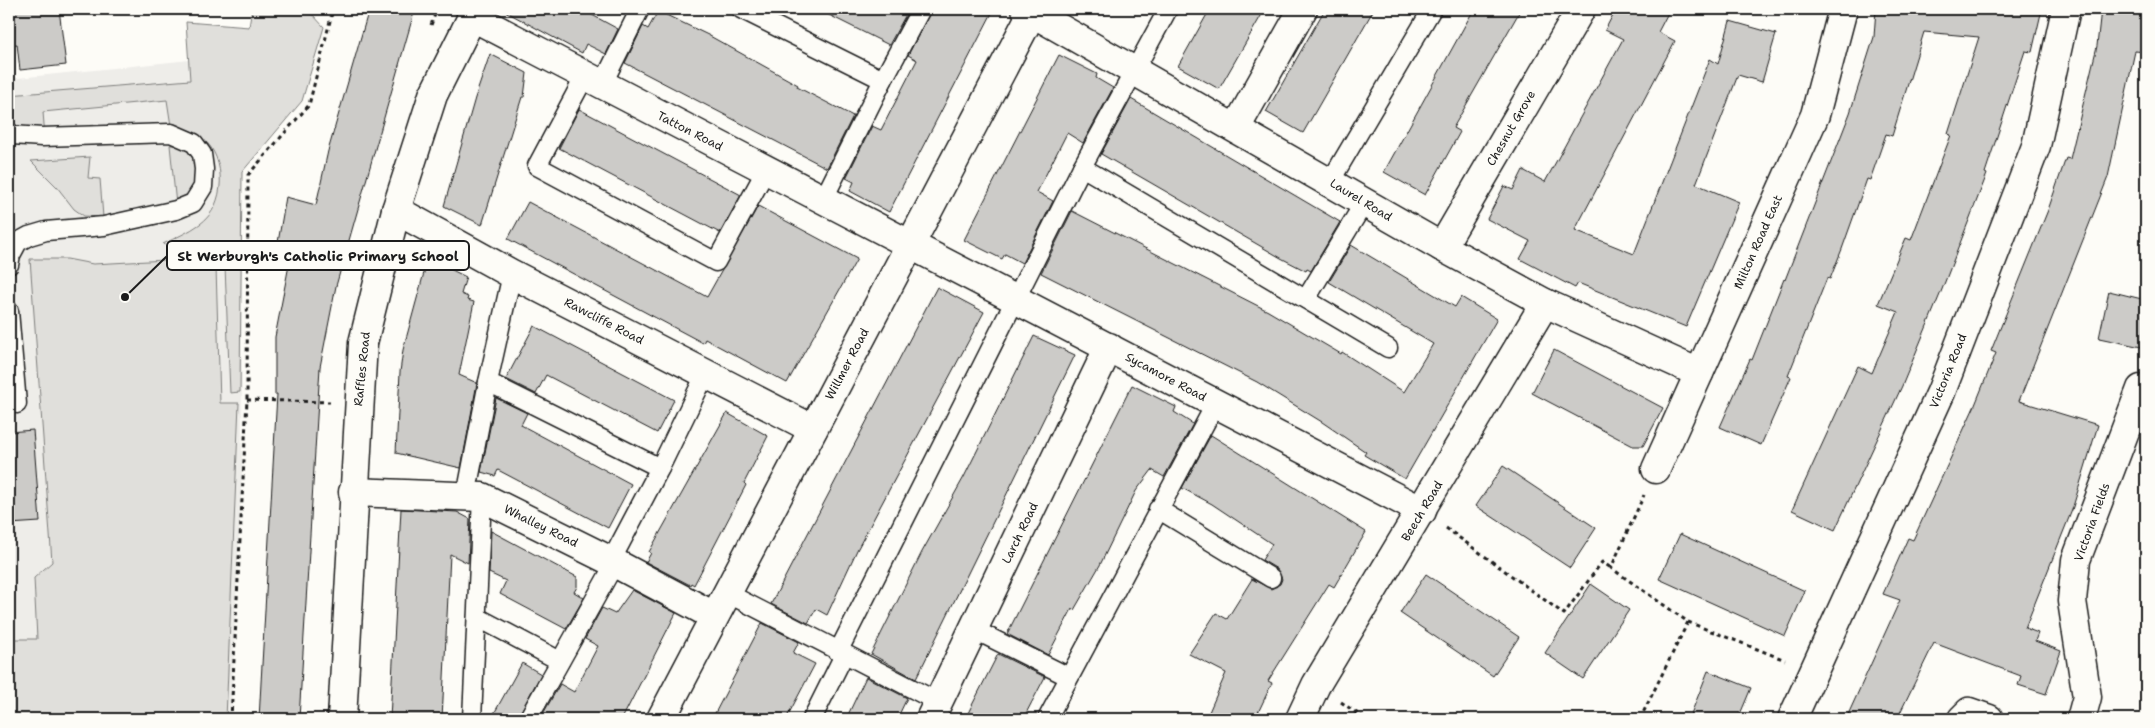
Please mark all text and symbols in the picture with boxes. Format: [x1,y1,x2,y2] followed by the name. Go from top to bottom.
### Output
[1483,87,1539,169] street label: Chesnut Grove
[654,108,726,155] street label: Tatton Road
[1327,175,1396,225] street label: Laurel Road
[1730,192,1786,292] street label: Milton Road East
[167,241,469,270] callout: St Werburgh's Catholic Primary School
[177,247,459,265] text: St Werburgh's Catholic Primary School
[561,294,647,348] street label: Rawcliffe Road
[821,325,873,403] street label: Willmer Road
[350,331,374,407] street label: Raffles Road
[1926,331,1970,411] street label: Victoria Road
[1123,349,1210,405] street label: Sycamore Road
[1398,477,1447,544] street label: Beech Road
[2070,480,2114,563] street label: Victoria Fields
[998,499,1042,566] street label: Larch Road
[501,501,581,551] street label: Whalley Road

